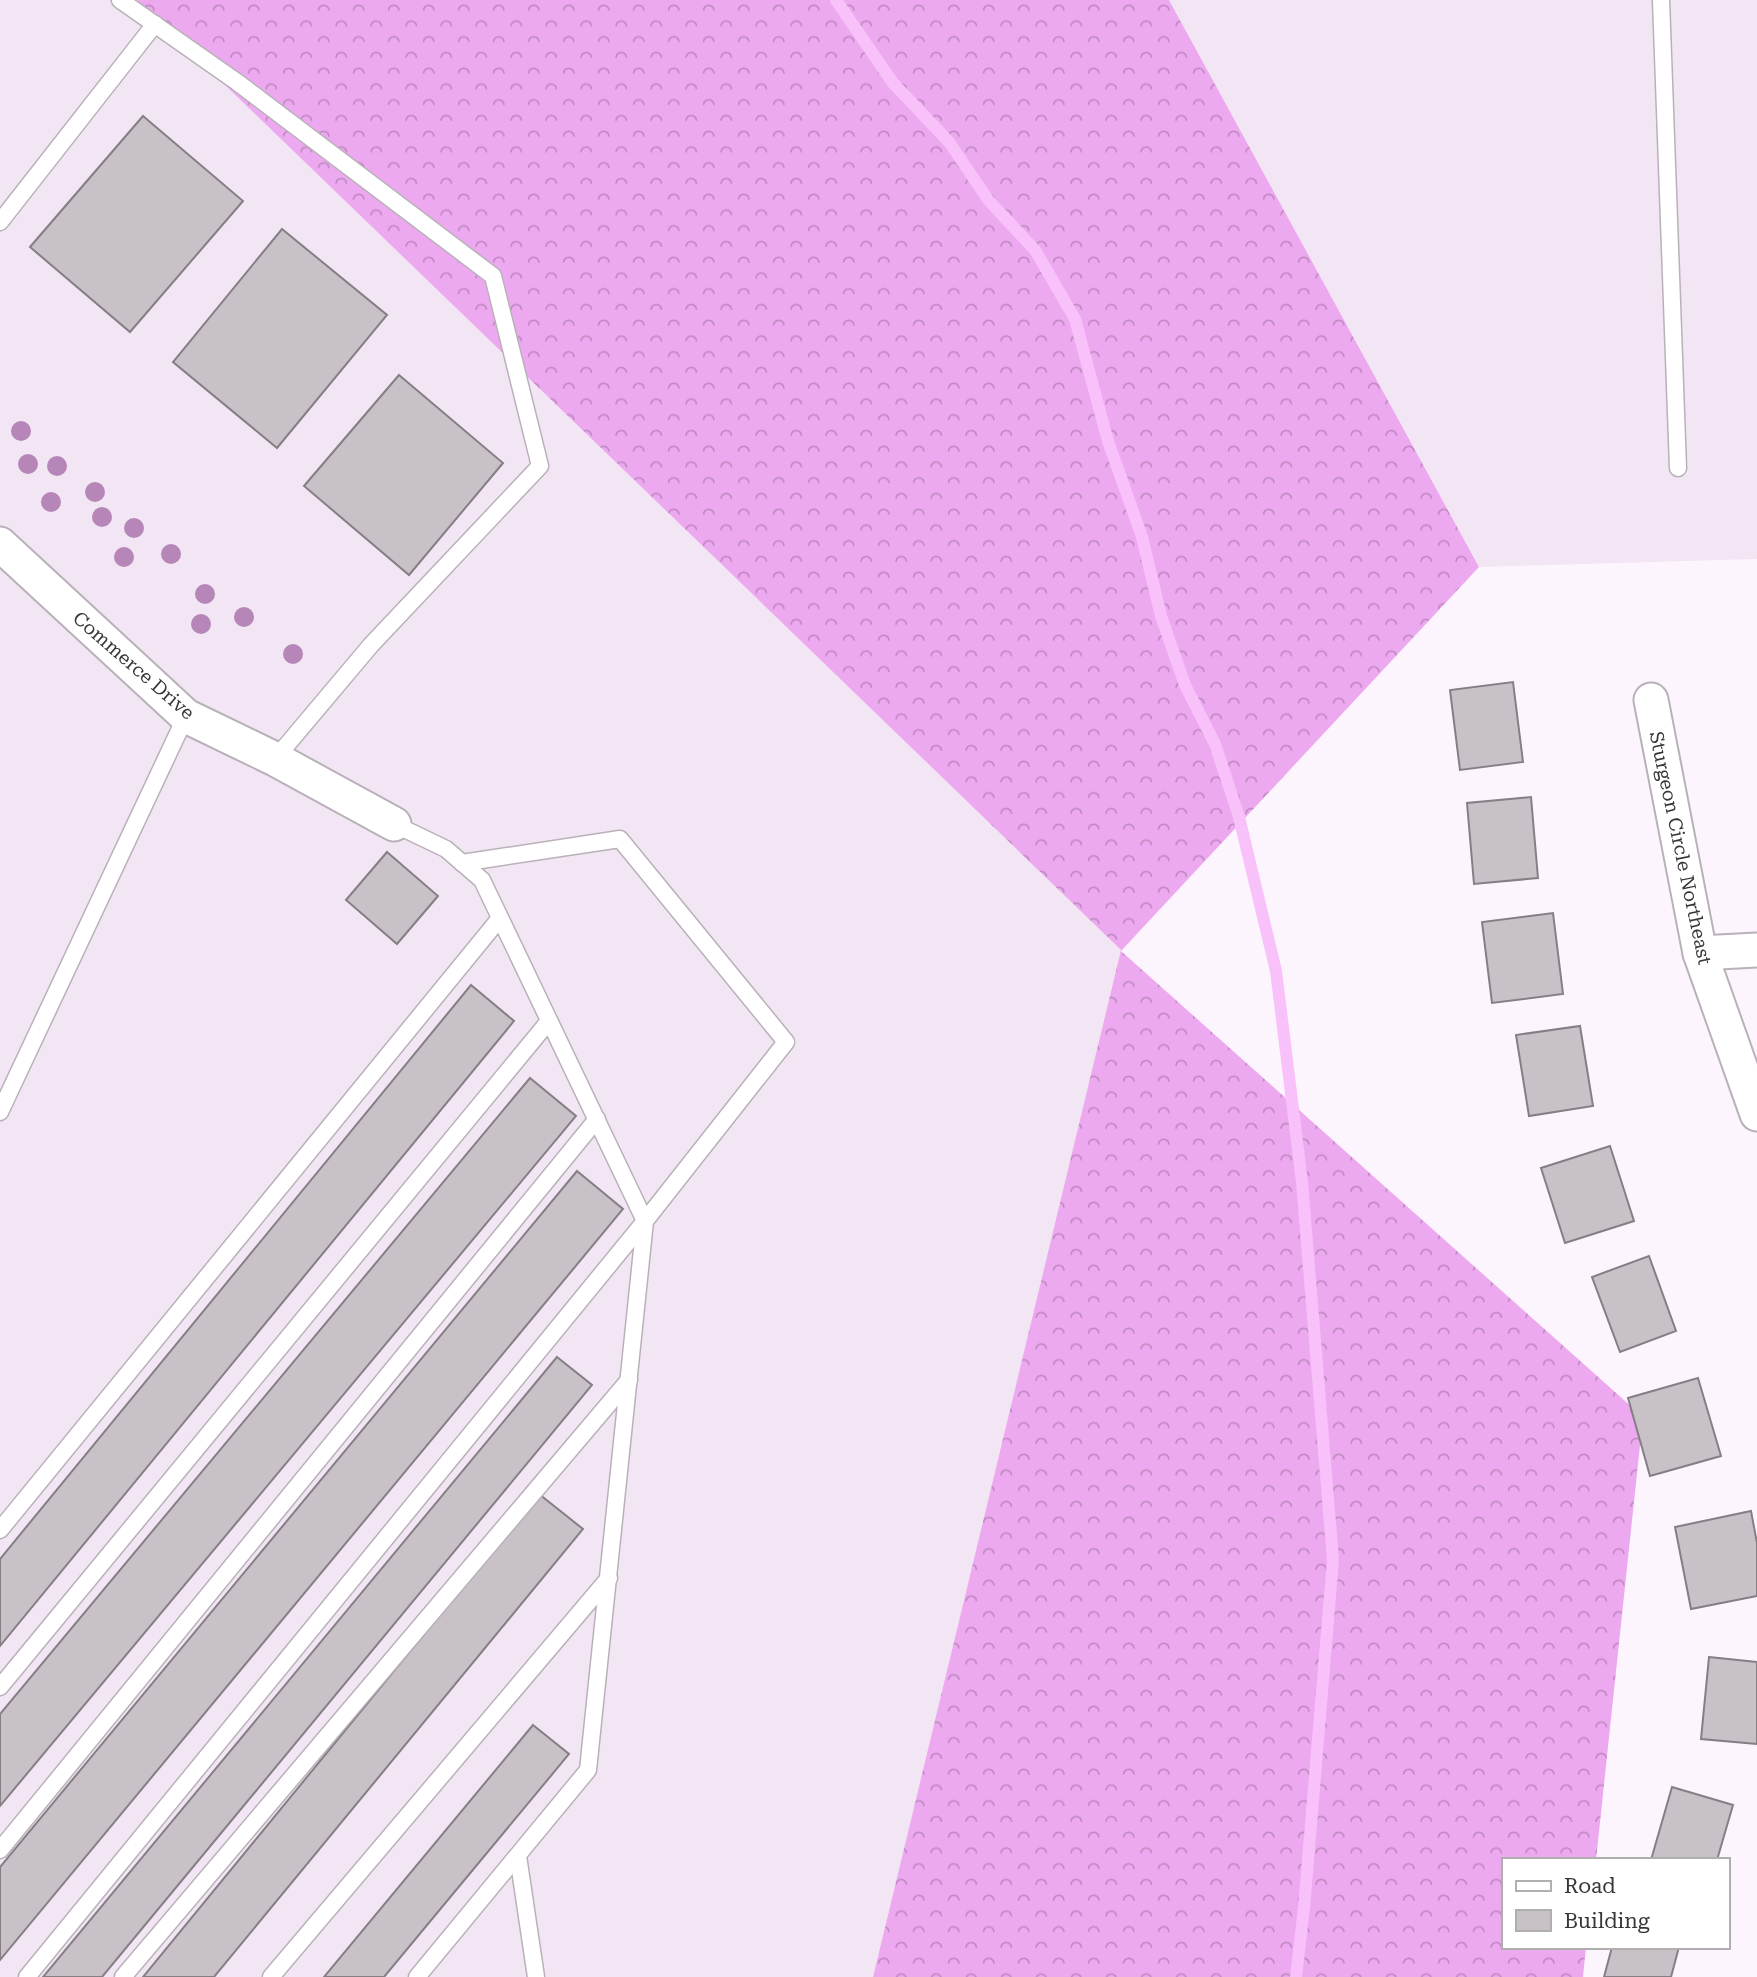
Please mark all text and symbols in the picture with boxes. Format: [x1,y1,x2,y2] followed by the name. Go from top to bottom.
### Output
[68,606,199,724] street label: Commerce Drive
[1645,729,1716,967] street label: Sturgeon Circle Northeast
[1502,1858,1729,1949] legend
[1564,1874,1616,1898] text: Road
[1564,1909,1650,1933] text: Building

